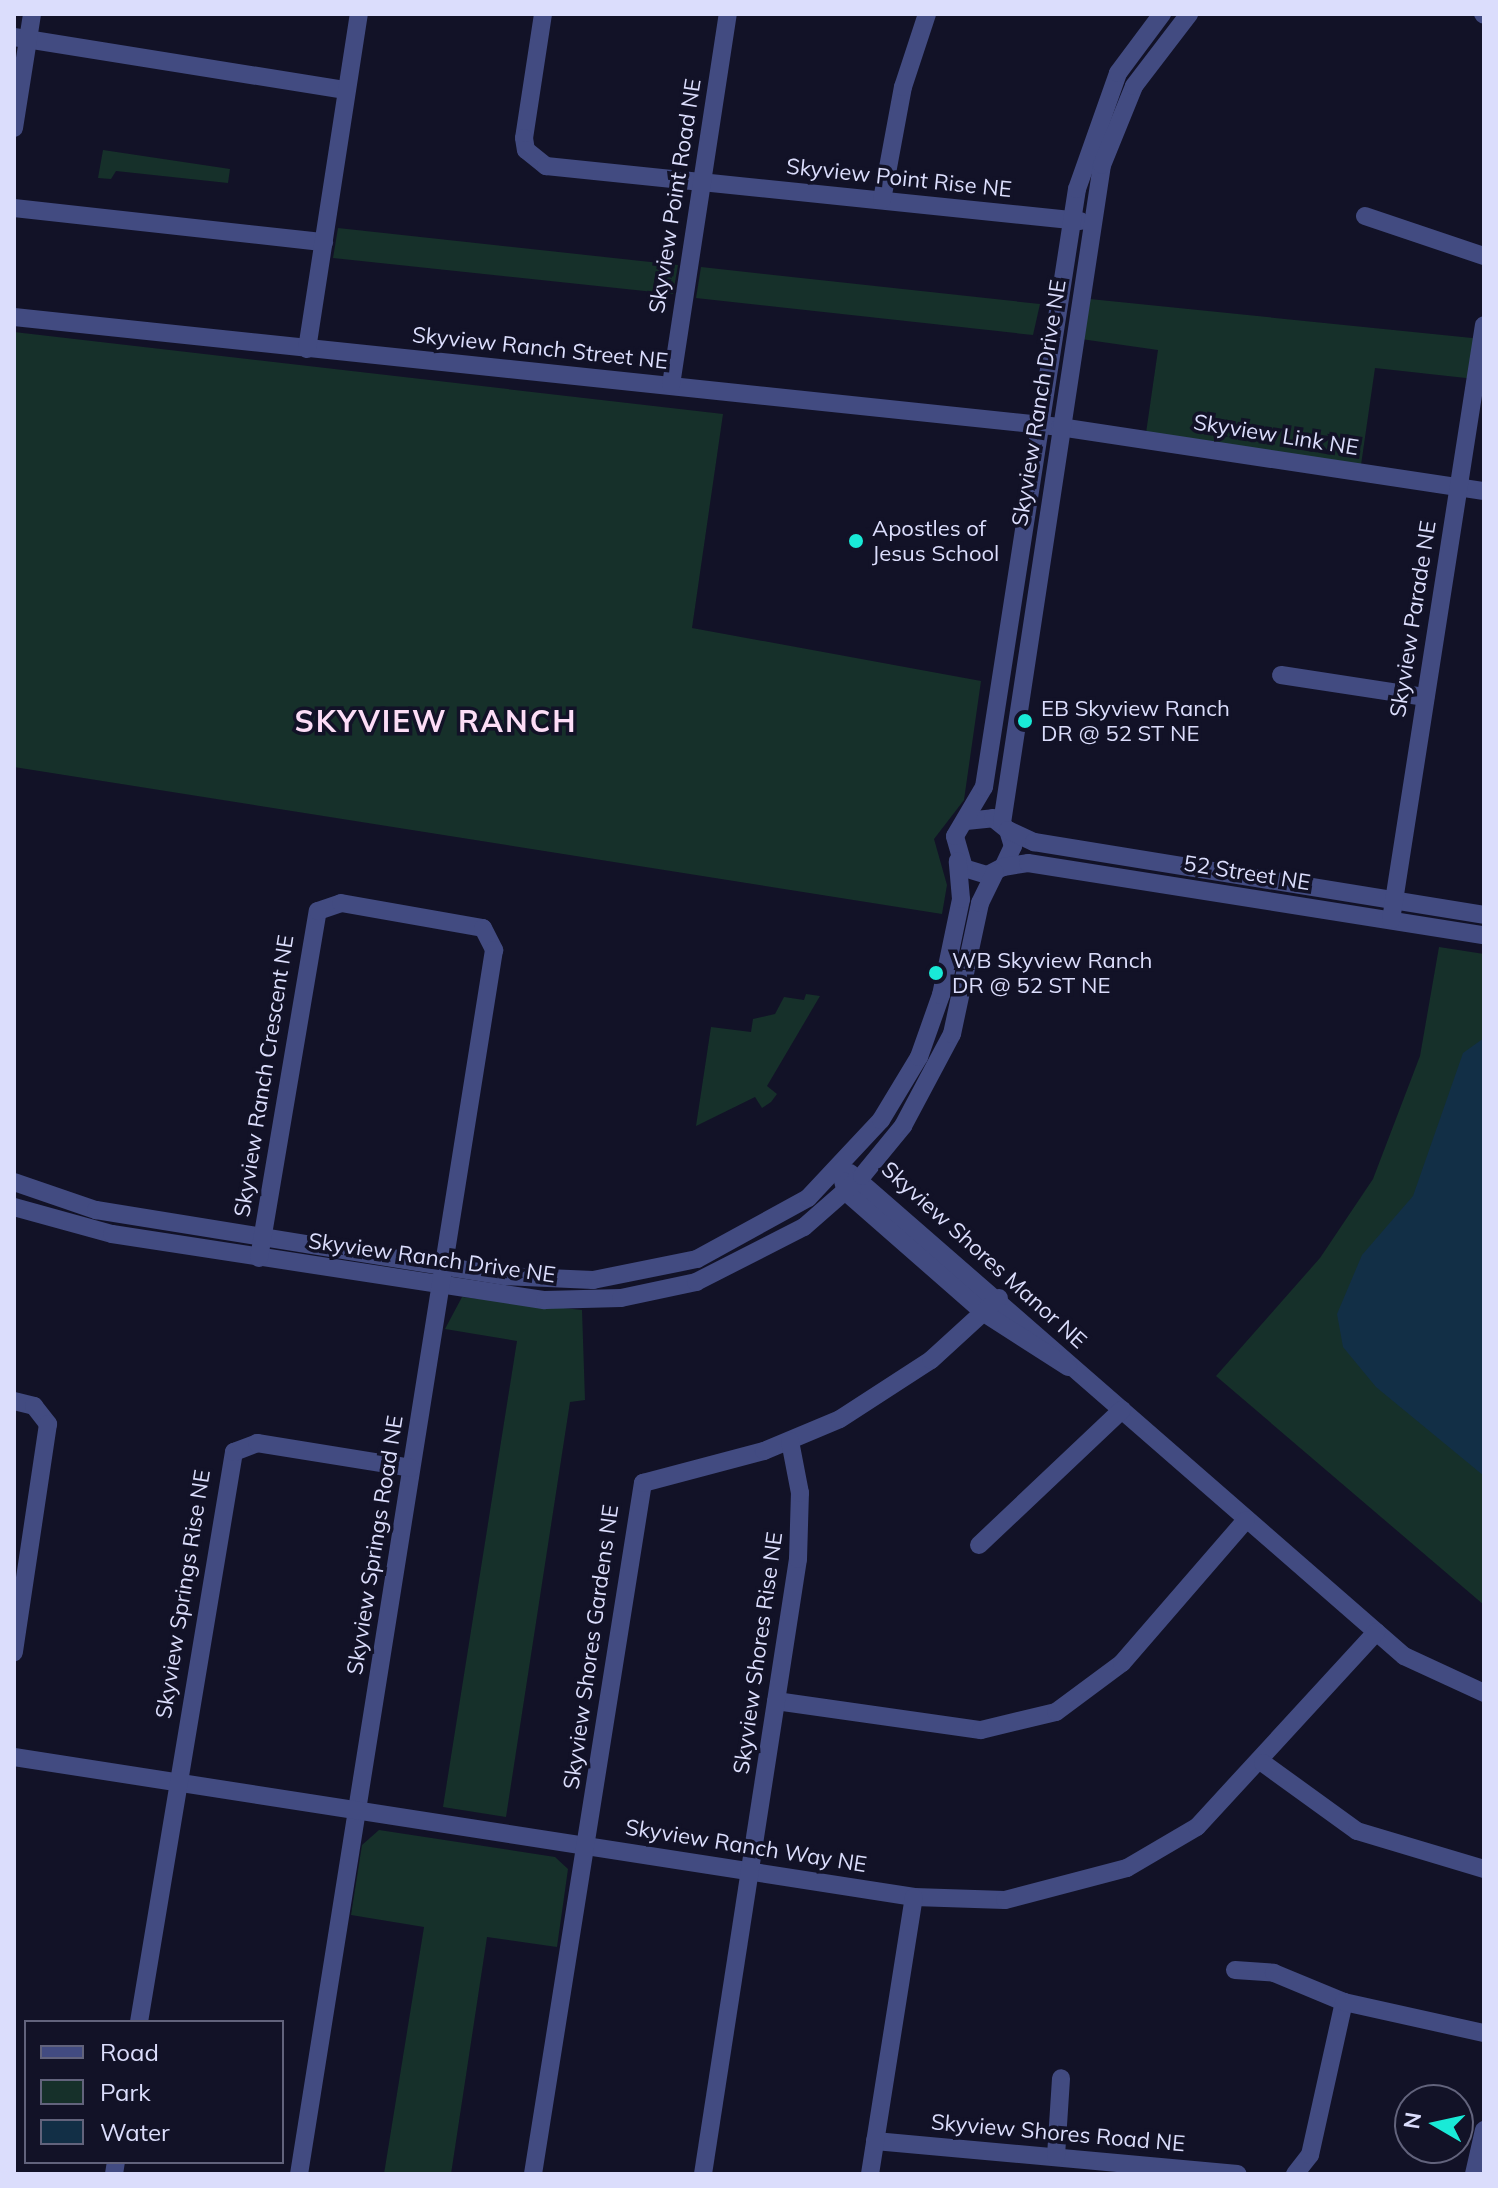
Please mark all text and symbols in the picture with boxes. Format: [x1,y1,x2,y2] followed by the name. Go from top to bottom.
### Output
[643,77,707,315] street label: Skyview Point Road NE
[785,153,1013,203] street label: Skyview Point Rise NE
[1006,278,1072,528] street label: Skyview Ranch Drive NE
[411,321,669,375] street label: Skyview Ranch Street NE
[1192,409,1360,461] street label: Skyview Link NE
[872,515,999,566] place label: Apostles of Jesus School
[1384,519,1442,719] street label: Skyview Parade NE
[847,532,865,550] marker: Apostles of Jesus School
[1041,695,1230,746] place label: EB Skyview Ranch DR @ 52 ST NE
[294,703,578,739] district label: SKYVIEW RANCH
[1016,712,1034,730] marker: EB Skyview Ranch DR @ 52 ST NE
[1182,850,1312,896] street label: 52 Street NE
[229,933,299,1219] street label: Skyview Ranch Crescent NE
[952,947,1152,998] place label: WB Skyview Ranch DR @ 52 ST NE
[927,964,945,982] marker: WB Skyview Ranch DR @ 52 ST NE
[876,1156,1092,1354] street label: Skyview Shores Manor NE
[307,1228,557,1288] street label: Skyview Ranch Drive NE
[341,1413,409,1677] street label: Skyview Springs Road NE
[150,1468,216,1720] street label: Skyview Springs Rise NE
[558,1503,624,1791] street label: Skyview Shores Gardens NE
[728,1530,788,1776] street label: Skyview Shores Rise NE
[623,1814,869,1878] street label: Skyview Ranch Way NE
[24,2020,284,2164] legend
[100,2037,159,2067] text: Road
[100,2077,151,2107] text: Park
[1394,2084,1474,2164] north arrow
[930,2109,1186,2157] street label: Skyview Shores Road NE
[1397,2110,1427,2131] text: N
[100,2117,170,2147] text: Water

